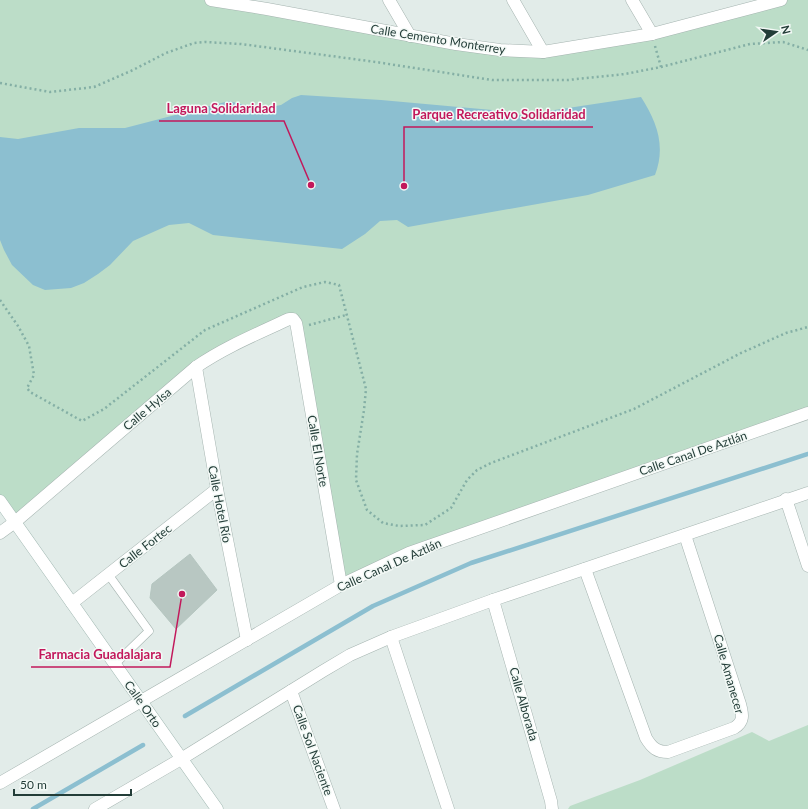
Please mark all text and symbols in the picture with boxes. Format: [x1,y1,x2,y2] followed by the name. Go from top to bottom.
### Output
[756,12,796,52] north arrow
[370,21,507,57] street label: Calle Cemento Monterrey
[779,24,794,35] text: N
[159,96,284,121] callout: Laguna Solidaridad
[166,100,276,116] text: Laguna Solidaridad
[404,102,593,127] callout: Parque Recreativo Solidaridad
[412,106,586,122] text: Parque Recreativo Solidaridad
[120,385,174,433] street label: Calle Hylsa
[304,414,332,488] street label: Calle El Norte
[637,428,749,478] street label: Calle Canal De Aztlán
[205,464,235,544] street label: Calle Hotel Río
[116,521,175,571] street label: Calle Fortec
[334,535,444,595] street label: Calle Canal De Aztlán
[710,633,748,716] street label: Calle Amanecer
[31,642,170,667] callout: Farmacia Guadalajara
[38,646,162,662] text: Farmacia Guadalajara
[506,665,542,743] street label: Calle Alborada
[121,678,165,731] street label: Calle Orto
[290,703,336,797] street label: Calle Sol Naciente
[14,771,131,797] scale bar
[20,777,47,792] text: 50 m

